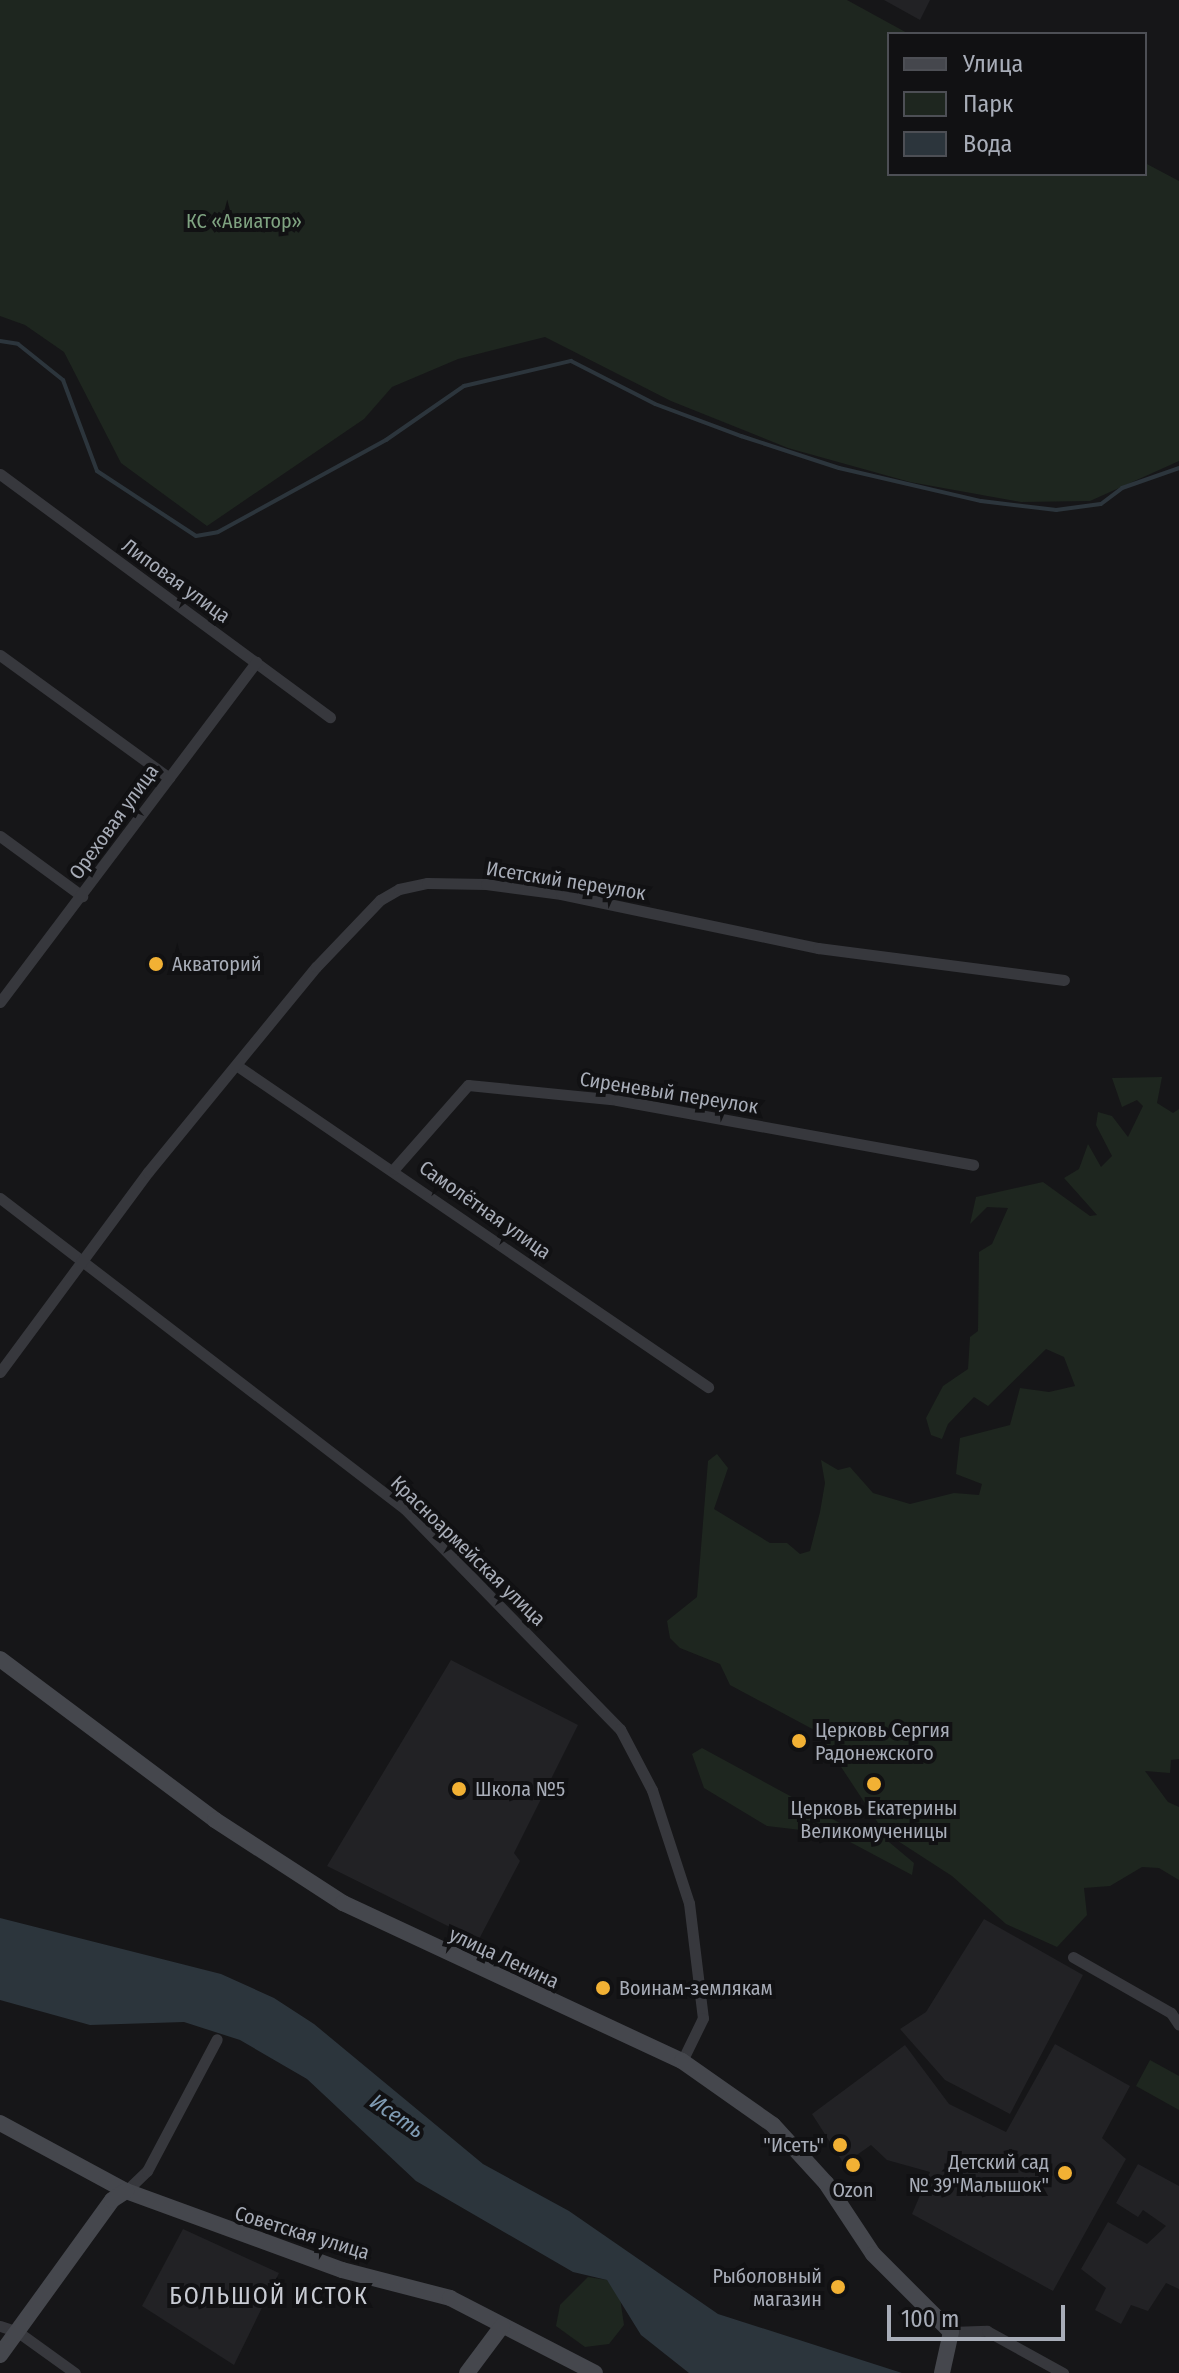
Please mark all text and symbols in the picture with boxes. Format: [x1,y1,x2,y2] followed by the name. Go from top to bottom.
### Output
[887,32,1147,176] legend
[963,50,1023,78] text: Улица
[963,90,1013,118] text: Парк
[963,130,1012,158] text: Вода
[186,209,302,233] park label: КС «Авиатор»
[117,534,235,628] street label: Липовая улица
[64,760,164,884] street label: Ореховая улица
[484,857,648,905] street label: Исетский переулок
[172,952,261,976] place label: Акваторий
[147,955,165,973] marker: Акваторий
[578,1067,760,1119] street label: Сиреневый переулок
[415,1156,555,1264] street label: Самолётная улица
[386,1471,550,1631] street label: Красноармейская улица
[815,1718,950,1765] place label: Церковь Сергия Радонежского
[790,1732,808,1750] marker: Церковь Сергия Радонежского
[865,1775,883,1793] marker: Церковь Екатерины Великомученицы
[475,1777,565,1801] place label: Школа №5
[450,1780,468,1798] marker: Школа №5
[791,1796,957,1843] place label: Церковь Екатерины Великомученицы
[445,1922,563,1994] street label: улица Ленина
[619,1976,773,2000] place label: Воинам-землякам
[594,1979,612,1997] marker: Воинам-землякам
[365,2088,429,2144] water label: Исеть
[763,2133,824,2157] place label: "Исеть"
[831,2136,849,2154] marker: "Исеть"
[909,2150,1049,2197] place label: Детский сад № 39"Малышок"
[844,2156,862,2174] marker: Ozon
[1056,2164,1074,2182] marker: Детский сад № 39"Малышок"
[832,2178,874,2202] place label: Ozon
[232,2201,372,2265] street label: Советская улица
[712,2264,822,2311] place label: Рыболовный магазин
[829,2278,847,2296] marker: Рыболовный магазин
[169,2283,369,2311] district label: БОЛЬШОЙ ИСТОК
[891,2289,1069,2339] scale bar
[901,2305,959,2333] text: 100 m

